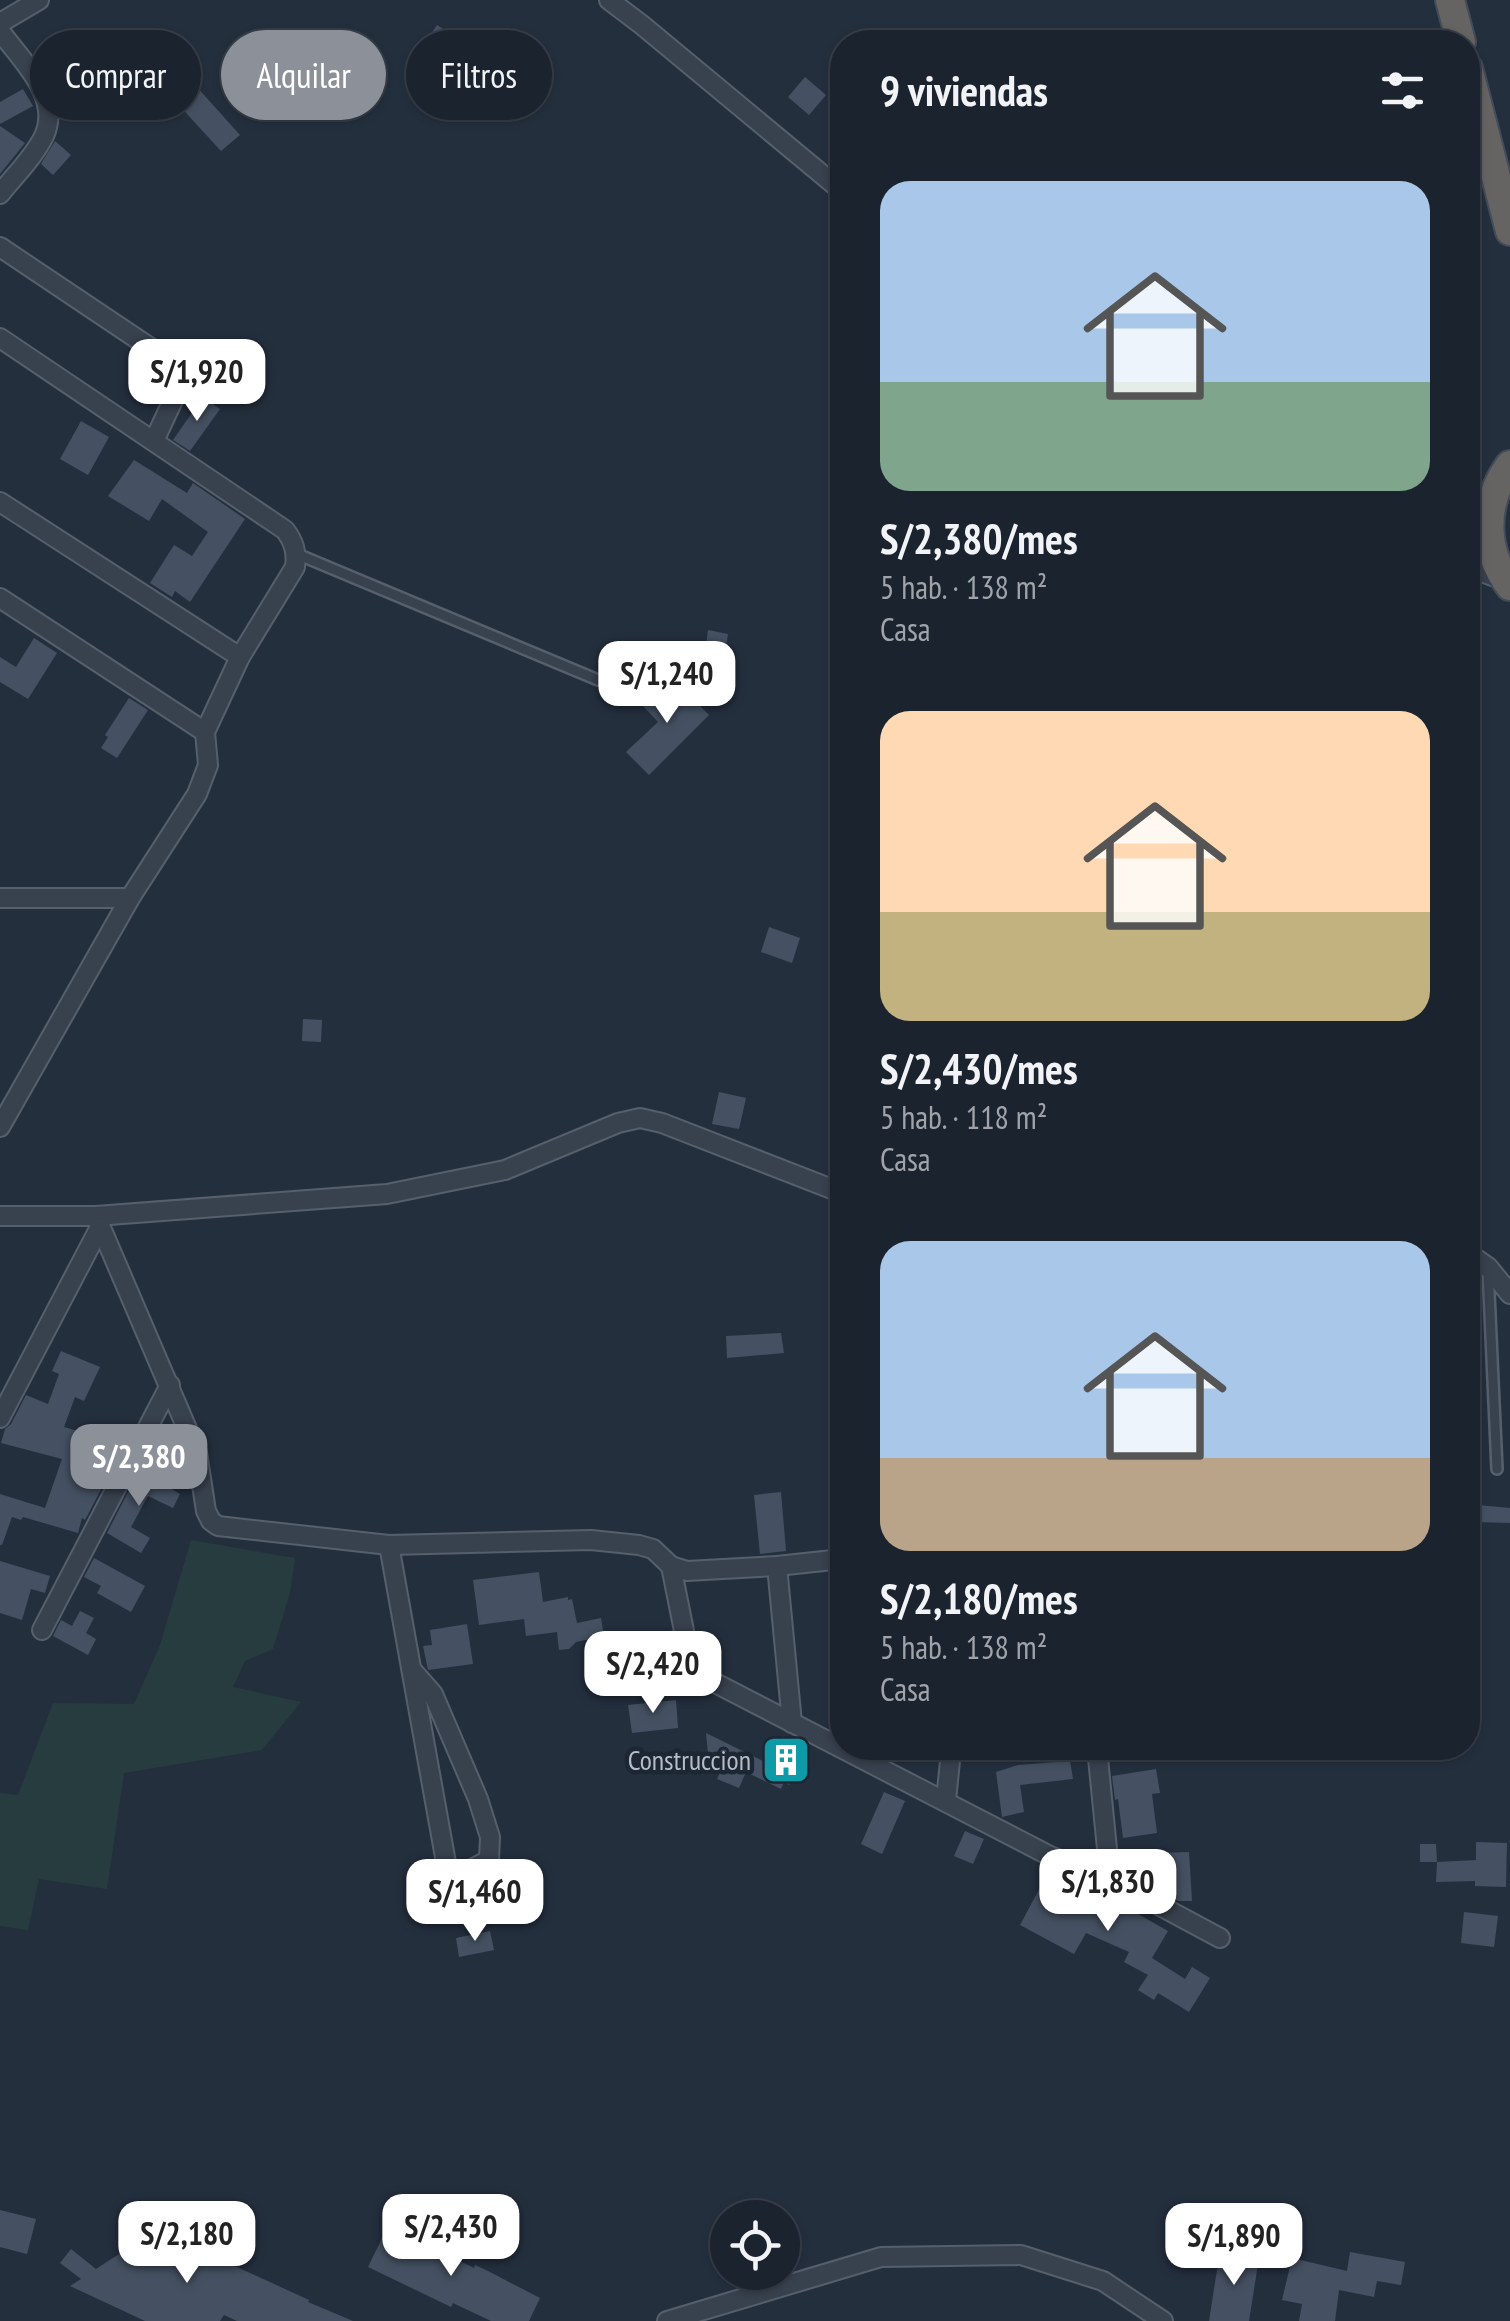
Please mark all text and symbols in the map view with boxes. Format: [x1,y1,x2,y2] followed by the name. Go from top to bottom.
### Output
[30,30,201,120] chip: Comprar
[221,30,386,120] chip: Alquilar
[406,30,552,120] chip: Filtros
[880,63,1048,118] text: 9 viviendas
[1375,63,1430,118] icon: filters
[1065,246,1245,426] icon: home
[105,339,289,424] pin: S/1,920
[150,350,244,392] text: S/1,920
[880,511,1078,566] text: S/2,380/mes
[880,566,1047,608] text: 5 hab. · 138 m²
[880,608,931,650] text: Casa
[575,641,759,726] pin: S/1,240
[620,652,714,694] text: S/1,240
[1065,776,1245,956] icon: home
[880,1041,1078,1096] text: S/2,430/mes
[880,1096,1047,1138] text: 5 hab. · 118 m²
[880,1138,931,1180] text: Casa
[1065,1306,1245,1486] icon: home
[47,1424,231,1509] pin: S/2,380
[92,1435,186,1477] text: S/2,380
[880,1571,1078,1626] text: S/2,180/mes
[880,1626,1047,1668] text: 5 hab. · 138 m²
[561,1631,745,1716] pin: S/2,420
[606,1642,700,1684] text: S/2,420
[880,1668,931,1710] text: Casa
[760,1734,812,1786] building icon: Construccion
[628,1741,751,1778] place label: Construccion
[1016,1849,1200,1934] pin: S/1,830
[383,1859,567,1944] pin: S/1,460
[1061,1860,1155,1902] text: S/1,830
[428,1870,522,1912] text: S/1,460
[359,2194,543,2279] pin: S/2,430
[710,2200,800,2290] map controls
[710,2200,800,2290] button: locate
[95,2201,279,2286] pin: S/2,180
[1142,2203,1326,2288] pin: S/1,890
[404,2205,498,2247] text: S/2,430
[140,2212,234,2254] text: S/2,180
[1187,2214,1281,2256] text: S/1,890

